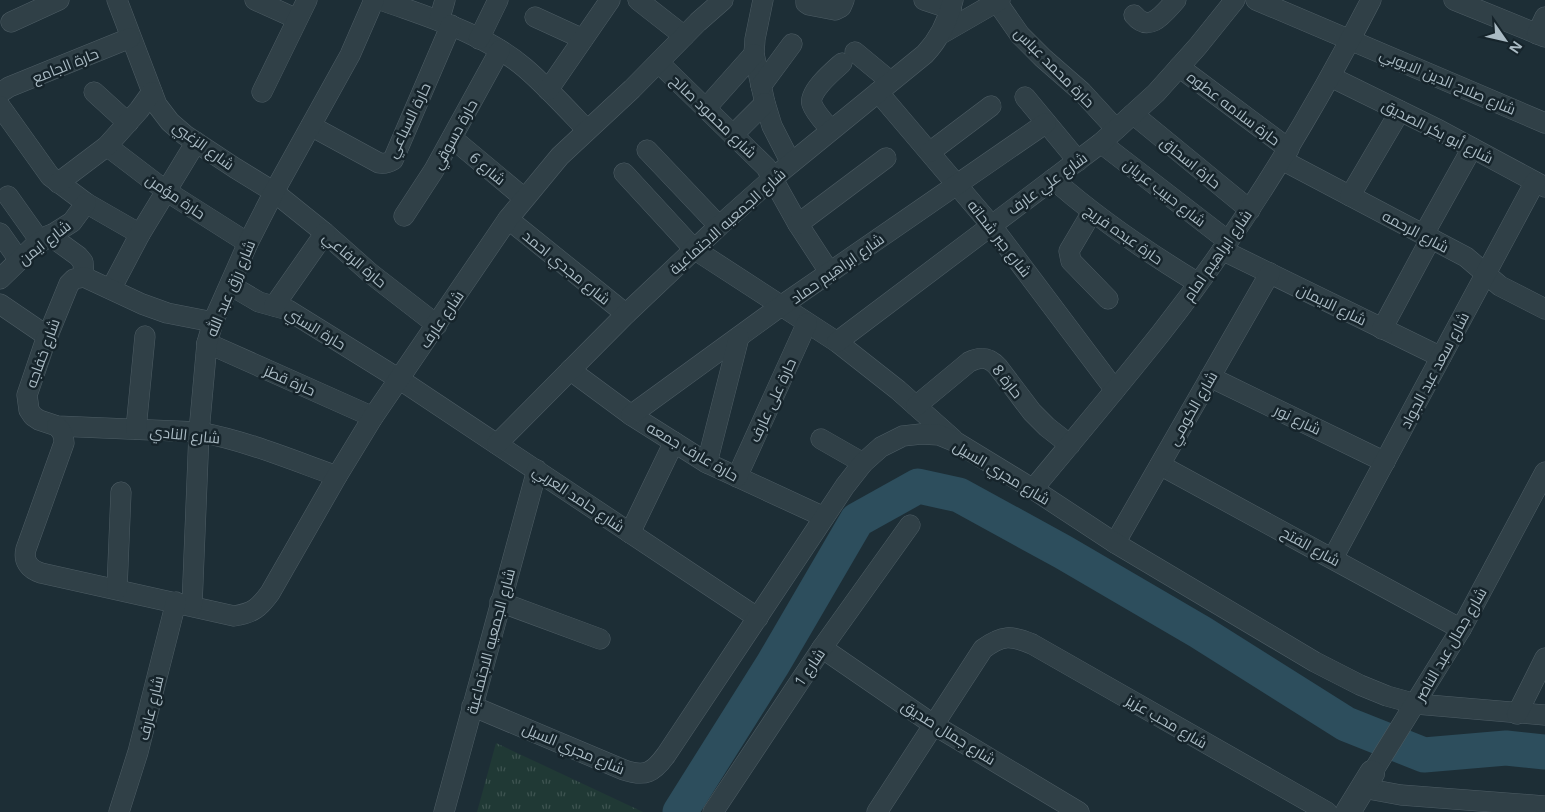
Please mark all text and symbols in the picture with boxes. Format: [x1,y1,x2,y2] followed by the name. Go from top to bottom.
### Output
[1480,15,1530,65] north arrow
[1010,22,1100,112] street label: حارة محمد عباس
[1505,38,1527,58] text: N
[29,43,102,89] street label: حارة الجامع
[1376,43,1519,122] street label: شارع صلاح الدين الايوبي
[1183,66,1285,150] street label: حارة سلامه عطوه
[665,70,761,163] street label: شارع محمود صالح
[381,79,438,162] street label: حارة السباعي
[1378,94,1497,169] street label: شارع أبو بكر الصديق
[427,95,484,174] street label: حارة دسوقي
[168,116,239,176] street label: شارع الزغبي
[1156,132,1225,193] street label: حارة اسحاق
[464,147,510,191] street label: شارع 6
[1003,147,1093,221] street label: شارع علي عارف
[1119,154,1210,232] street label: شارع حبيب عريان
[665,163,791,280] street label: شارع الجمعيه الاجتماعية
[142,169,210,224] street label: حارة مؤمن
[962,195,1036,282] street label: شارع جبر شحاته
[1080,200,1167,270] street label: حارة عبده فريج
[1178,205,1258,306] street label: شارع ابراهيم امام
[1378,205,1453,259] street label: شارع الرحمه
[14,215,76,270] street label: شارع ايمن
[517,225,615,311] street label: شارع مجدي احمد
[317,226,391,294] street label: حارة الرفاعي
[786,228,889,309] street label: شارع ابراهيم حماد
[201,237,261,340] street label: شارع رزق عبد الله
[1293,279,1370,331] street label: شارع الايمان
[414,286,469,353] street label: شارع عارف
[281,302,350,356] street label: حارة السني
[1395,308,1475,433] street label: شارع سعد عبد الجواد
[20,316,66,391] street label: شارع خفاجه
[744,355,801,446] street label: حارة على عارف
[260,359,319,400] street label: حارة قطز
[988,360,1028,402] street label: حارة 8
[1163,367,1224,450] street label: شارع الكومي
[1270,399,1325,441] street label: شارع نور
[644,417,742,485] street label: حارة عارف جمعه
[149,420,221,451] street label: شارع النادي
[948,435,1054,511] street label: شارع مجري السيل
[527,460,629,539] street label: شارع حامد العربي
[1277,522,1344,572] street label: شارع الفتح
[461,566,521,716] street label: شارع الجمعيه الاجتماعية
[1409,583,1492,706] street label: شارع جمال عبد الناصر
[789,644,831,691] street label: شارع 1
[132,674,170,743] street label: شارع عارف
[1121,689,1211,754] street label: شارع محب عزيز
[897,695,1000,771] street label: شارع جمال صديق
[519,717,628,781] street label: شارع مجري السيل

